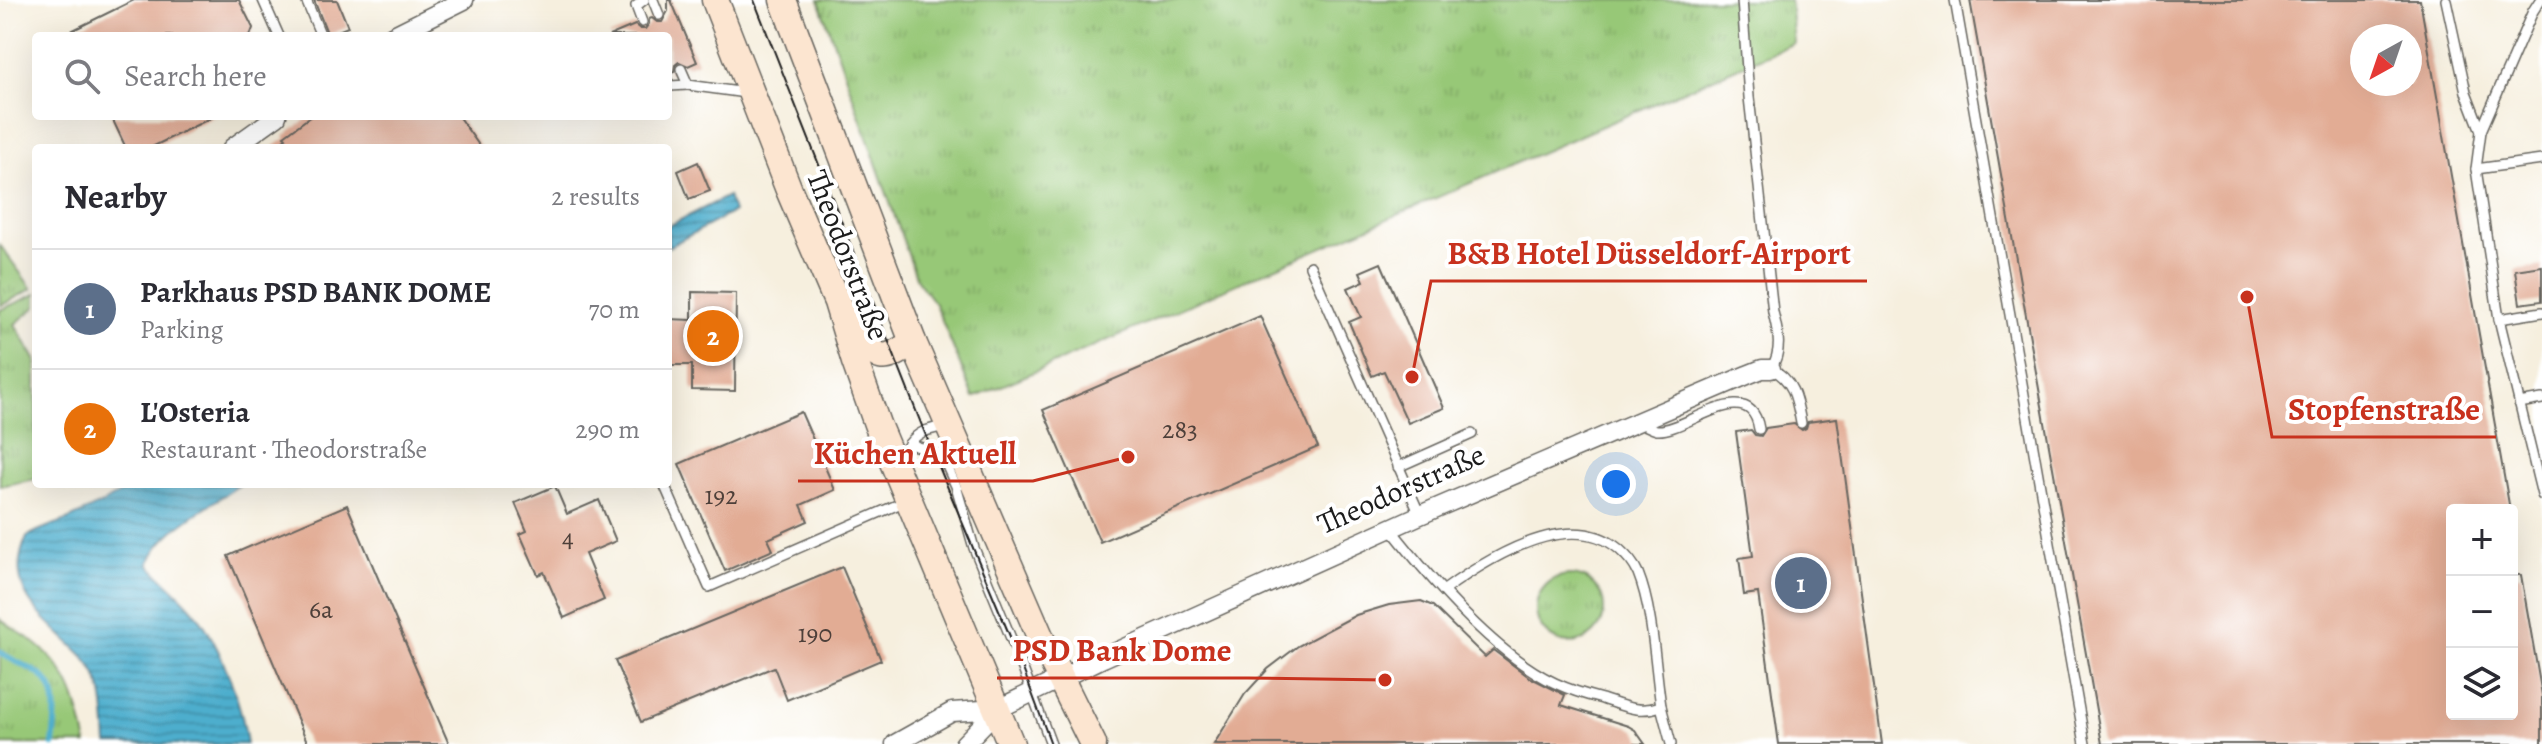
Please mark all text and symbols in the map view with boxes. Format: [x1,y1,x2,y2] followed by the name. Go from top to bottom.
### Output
[2350,24,2422,96] north arrow
[32,32,672,120] search box
[60,54,104,98] icon: search
[124,56,267,96] text: Search here
[797,164,899,346] street label: Theodorstraße
[64,173,167,220] text: Nearby
[551,179,640,214] text: 2 results
[1431,225,1867,281] callout: B&B Hotel Düsseldorf-Airport
[1447,231,1851,275] text: B&B Hotel Düsseldorf-Airport
[140,272,491,312] text: Parkhaus PSD BANK DOME
[85,292,95,327] text: 1
[588,292,640,327] text: 70 m
[687,306,739,366] pin: 2
[140,312,223,347] text: Parking
[2272,381,2496,437] callout: Stopfenstraße
[2288,387,2480,431] text: Stopfenstraße
[140,392,250,432] text: L'Osteria
[84,412,96,447] text: 2
[575,412,640,447] text: 290 m
[1162,412,1198,447] house number: 283
[798,425,1033,481] callout: Küchen Aktuell
[813,431,1017,475] text: Küchen Aktuell
[140,432,427,467] text: Restaurant · Theodorstraße
[1311,434,1491,544] street label: Theodorstraße
[1596,464,1636,504] your location
[704,478,738,513] house number: 192
[2446,504,2518,720] map controls
[2446,504,2518,576] button: +
[562,521,574,556] house number: 4
[1775,553,1827,613] pin: 1
[2446,576,2518,648] button: −
[309,592,333,627] house number: 6a
[798,616,832,651] house number: 190
[997,622,1248,678] callout: PSD Bank Dome
[1012,628,1232,672] text: PSD Bank Dome
[2446,648,2518,720] button: layers

